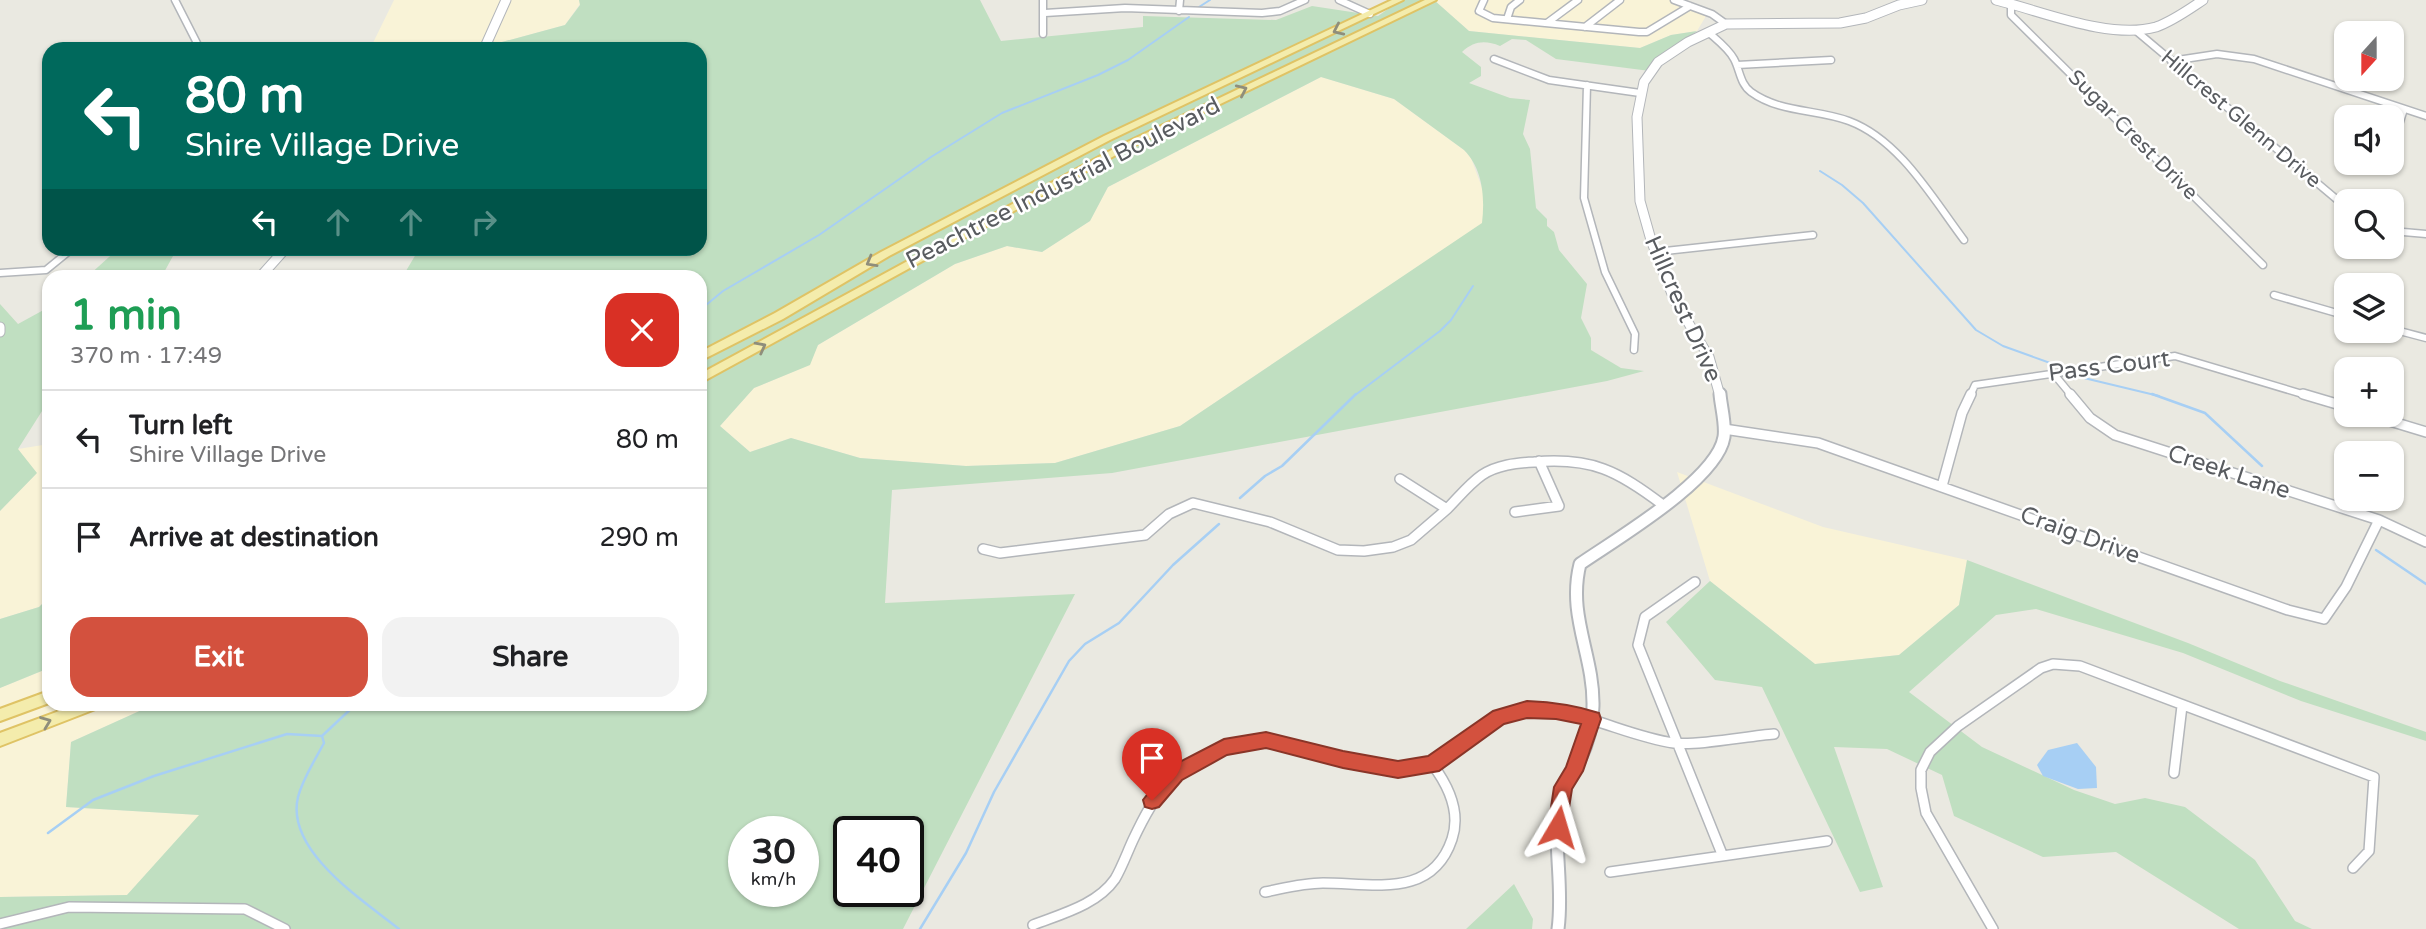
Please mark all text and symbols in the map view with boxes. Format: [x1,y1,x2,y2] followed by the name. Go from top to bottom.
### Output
[2334,21,2404,91] north arrow
[2334,21,2404,511] map controls
[1333,22,1345,36] one-way arrow
[2156,45,2326,193] street label: Hillcrest Glenn Drive
[2063,65,2203,205] street label: Sugar Crest Drive
[185,67,304,126] text: 80 m
[70,70,161,161] icon: left
[1235,85,1247,99] one-way arrow
[901,91,1225,275] street label: Peachtree Industrial Boulevard
[2334,105,2404,175] button: sound
[185,127,459,165] text: Shire Village Drive
[2334,189,2404,259] button: search
[246,203,284,241] icon: left
[319,203,357,241] icon: ahead
[392,203,430,241] icon: ahead
[465,203,503,241] icon: right
[1638,231,1728,387] street label: Hillcrest Drive
[866,254,879,267] one-way arrow
[2334,273,2404,343] button: layers
[70,290,182,341] text: 1 min
[605,293,679,367] button: close
[70,342,222,370] text: 370 m · 17:49
[753,342,766,356] one-way arrow
[2047,344,2171,388] street label: Pass Court
[2334,357,2404,427] button: +
[129,410,232,441] text: Turn left
[70,420,108,458] icon: left
[616,424,679,455] text: 80 m
[2164,439,2294,505] street label: Creek Lane
[129,441,326,469] text: Shire Village Drive
[2334,441,2404,511] button: −
[2016,500,2144,570] street label: Craig Drive
[70,518,108,556] icon: arrive
[129,522,379,553] text: Arrive at destination
[599,522,679,553] text: 290 m
[70,617,368,697] button: Exit
[382,617,679,697] button: Share
[40,717,52,731] one-way arrow
[1122,728,1182,800] pin
[1133,739,1171,777] icon: arrive
[1521,790,1595,864] position arrow
[833,816,924,907] speed limit sign: 40
[752,831,795,873] text: 30
[751,868,796,890] text: km/h

